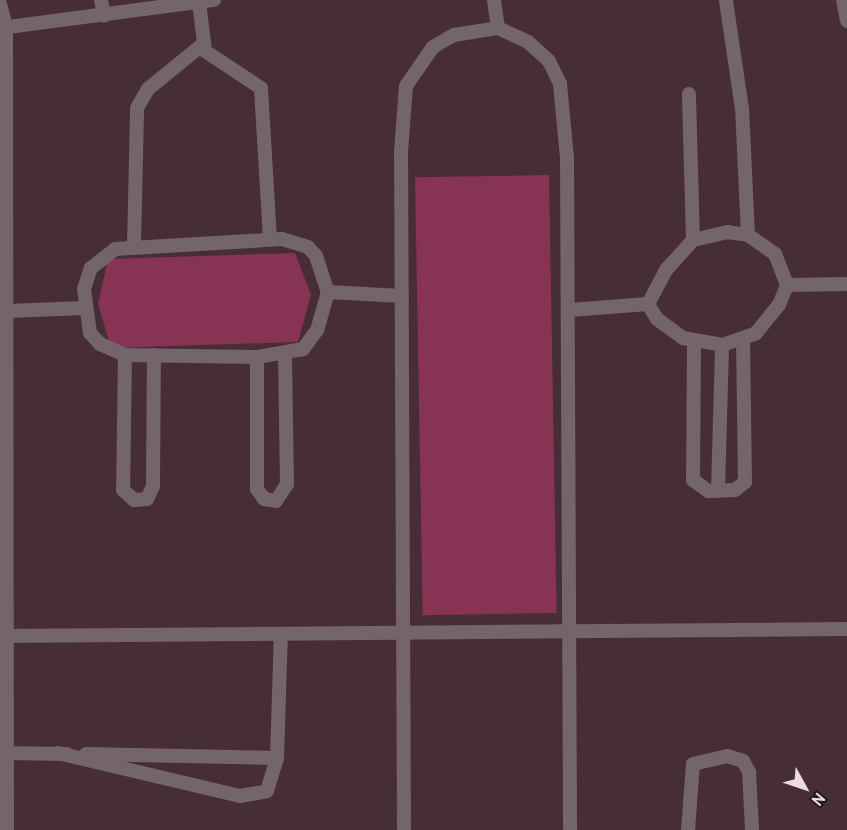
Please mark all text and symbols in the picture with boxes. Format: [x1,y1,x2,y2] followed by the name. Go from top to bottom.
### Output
[775,758,835,818] north arrow
[808,789,830,810] text: N

